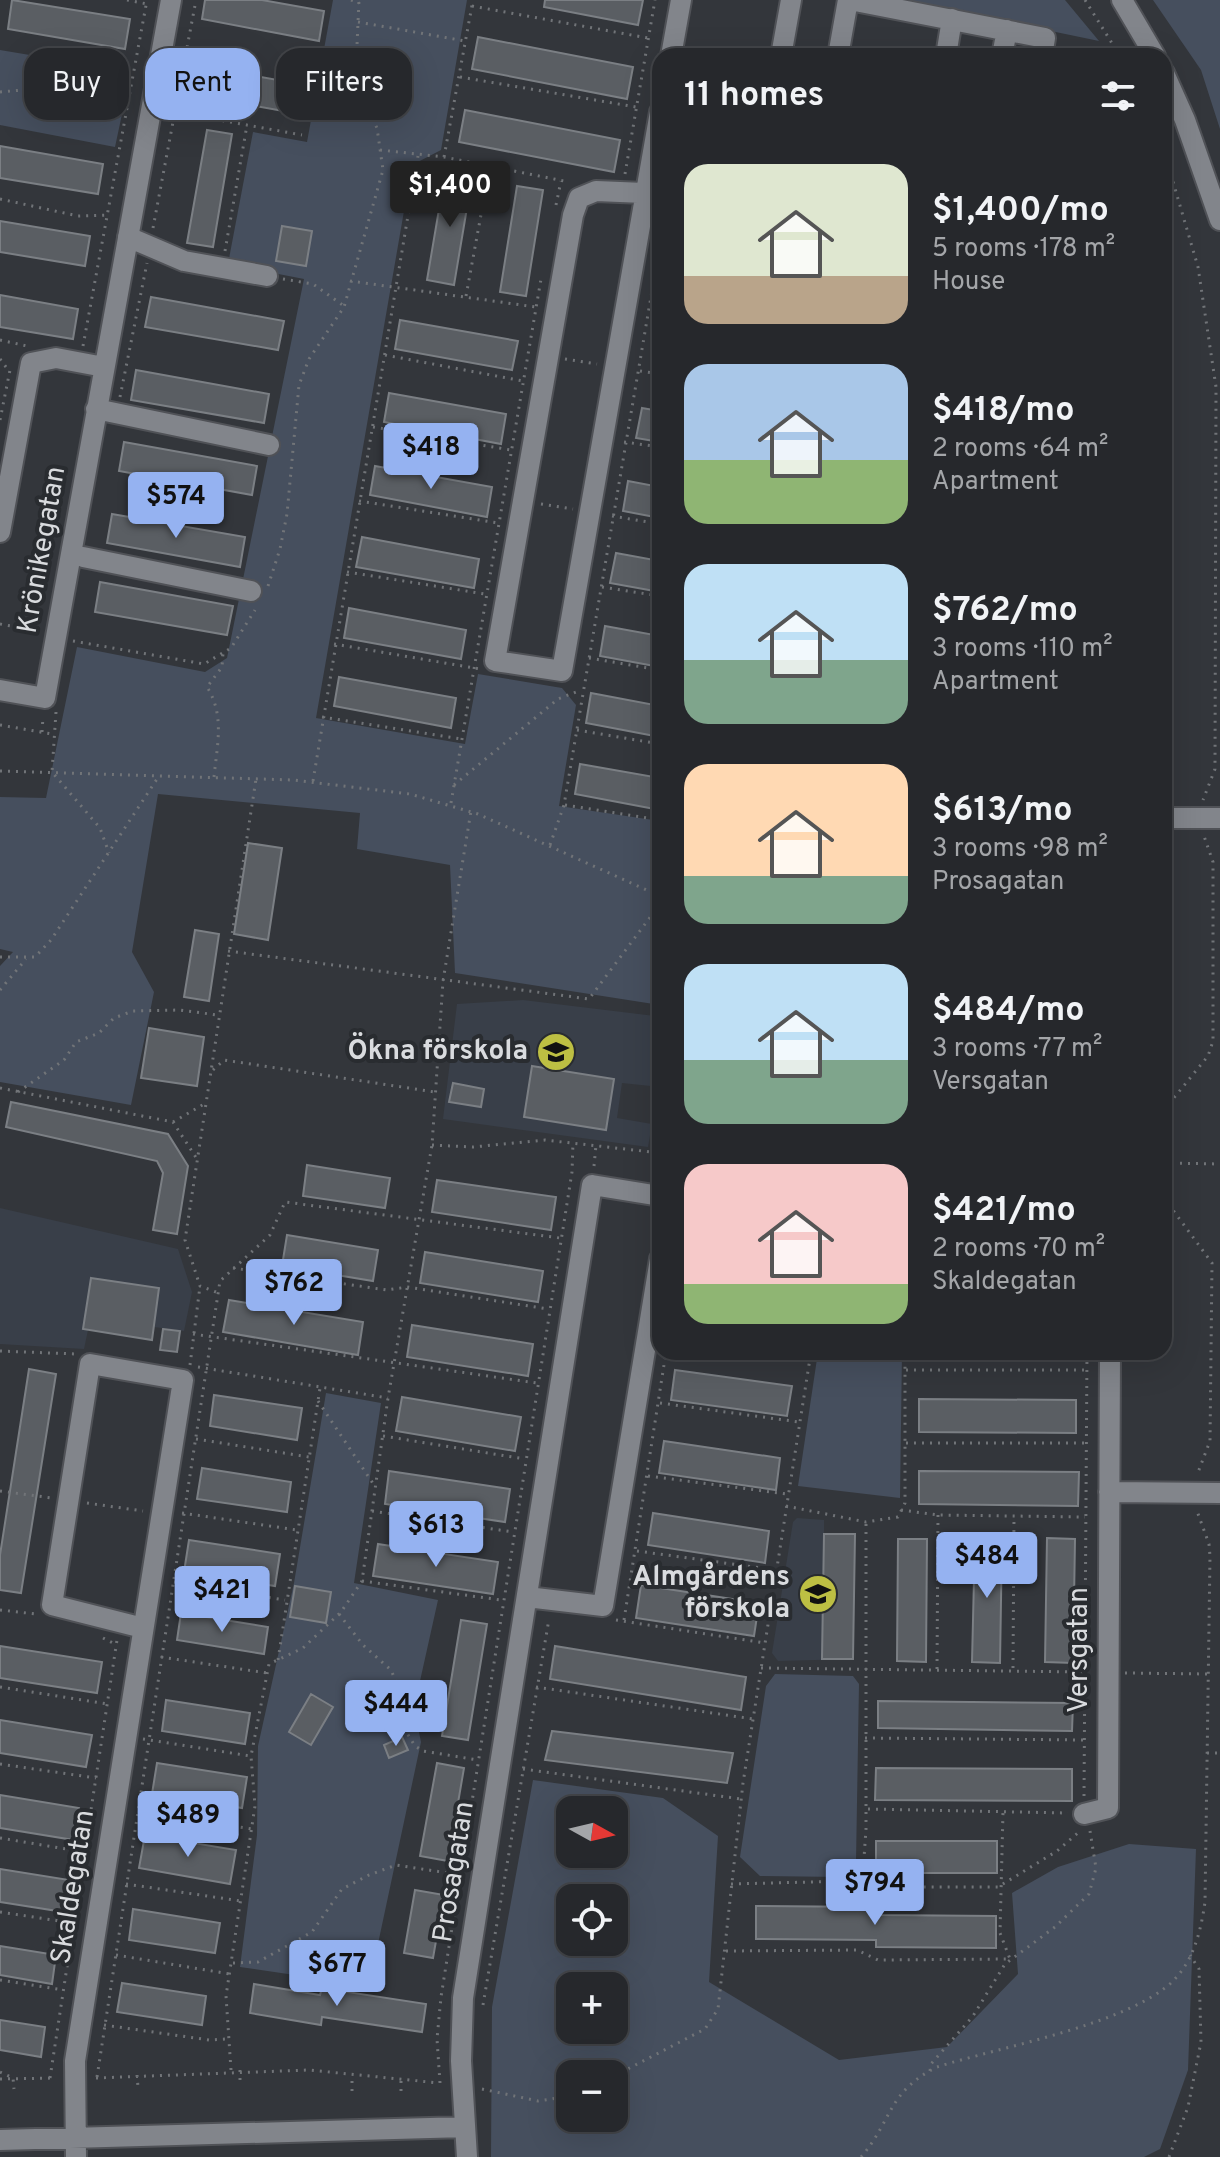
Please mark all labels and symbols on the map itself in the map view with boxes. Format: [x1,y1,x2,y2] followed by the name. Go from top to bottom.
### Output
[385,161,515,229] pin: $1,400
[384,423,478,491] pin: $418
[11,464,75,636] street label: Krönikegatan
[129,472,223,540] pin: $574
[535,1031,577,1073] school or university icon: Ökna förskola
[348,1032,528,1070] place label: Ökna förskola
[247,1259,341,1327] pin: $762
[389,1501,483,1569] pin: $613
[940,1532,1034,1600] pin: $484
[632,1560,790,1628] place label: Almgårdens förskola
[175,1566,269,1634] pin: $421
[797,1573,839,1615] school or university icon: Almgårdens förskola
[1062,1587,1098,1713] street label: Versgatan
[349,1680,443,1748] pin: $444
[141,1791,235,1859] pin: $489
[556,1796,628,1868] north arrow
[426,1799,484,1945] street label: Prosagatan
[44,1807,104,1967] street label: Skaldegatan
[828,1859,922,1927] pin: $794
[290,1940,384,2008] pin: $677

